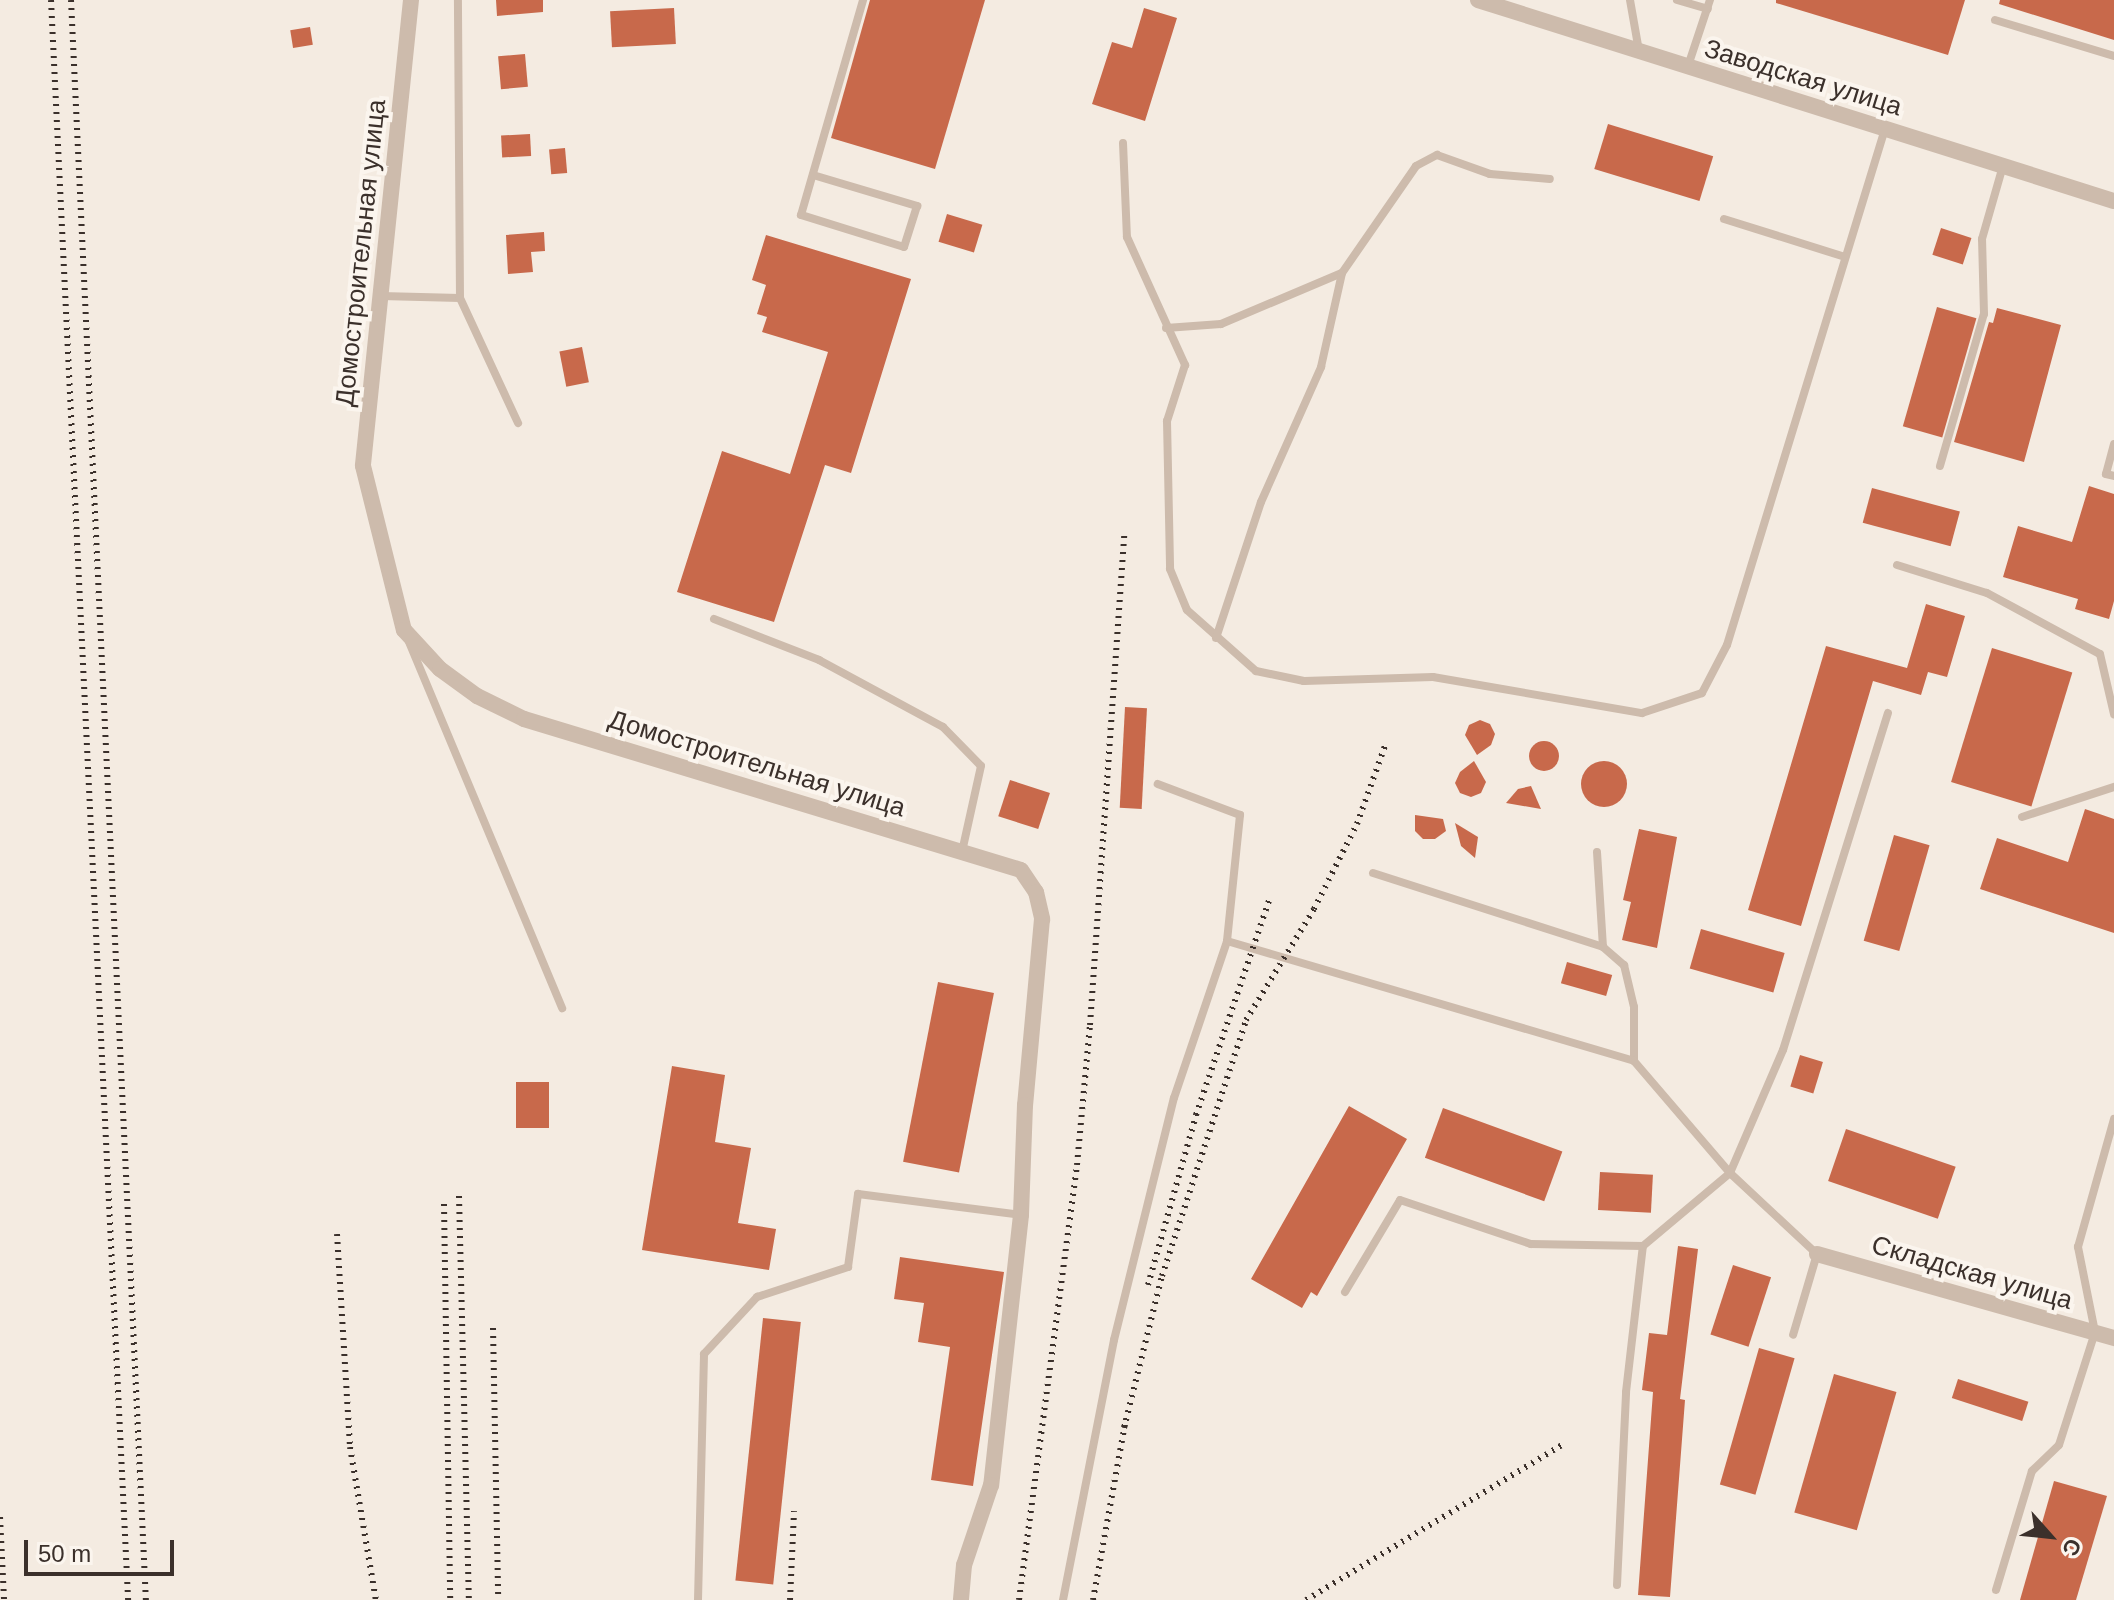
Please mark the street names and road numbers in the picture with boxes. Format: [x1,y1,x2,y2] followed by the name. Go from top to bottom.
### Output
[1700,33,1906,123] street label: Заводская улица
[329,98,393,408] street label: Домостроительная улица
[605,704,909,824] street label: Домостроительная улица
[1868,1229,2076,1317] street label: Складская улица

